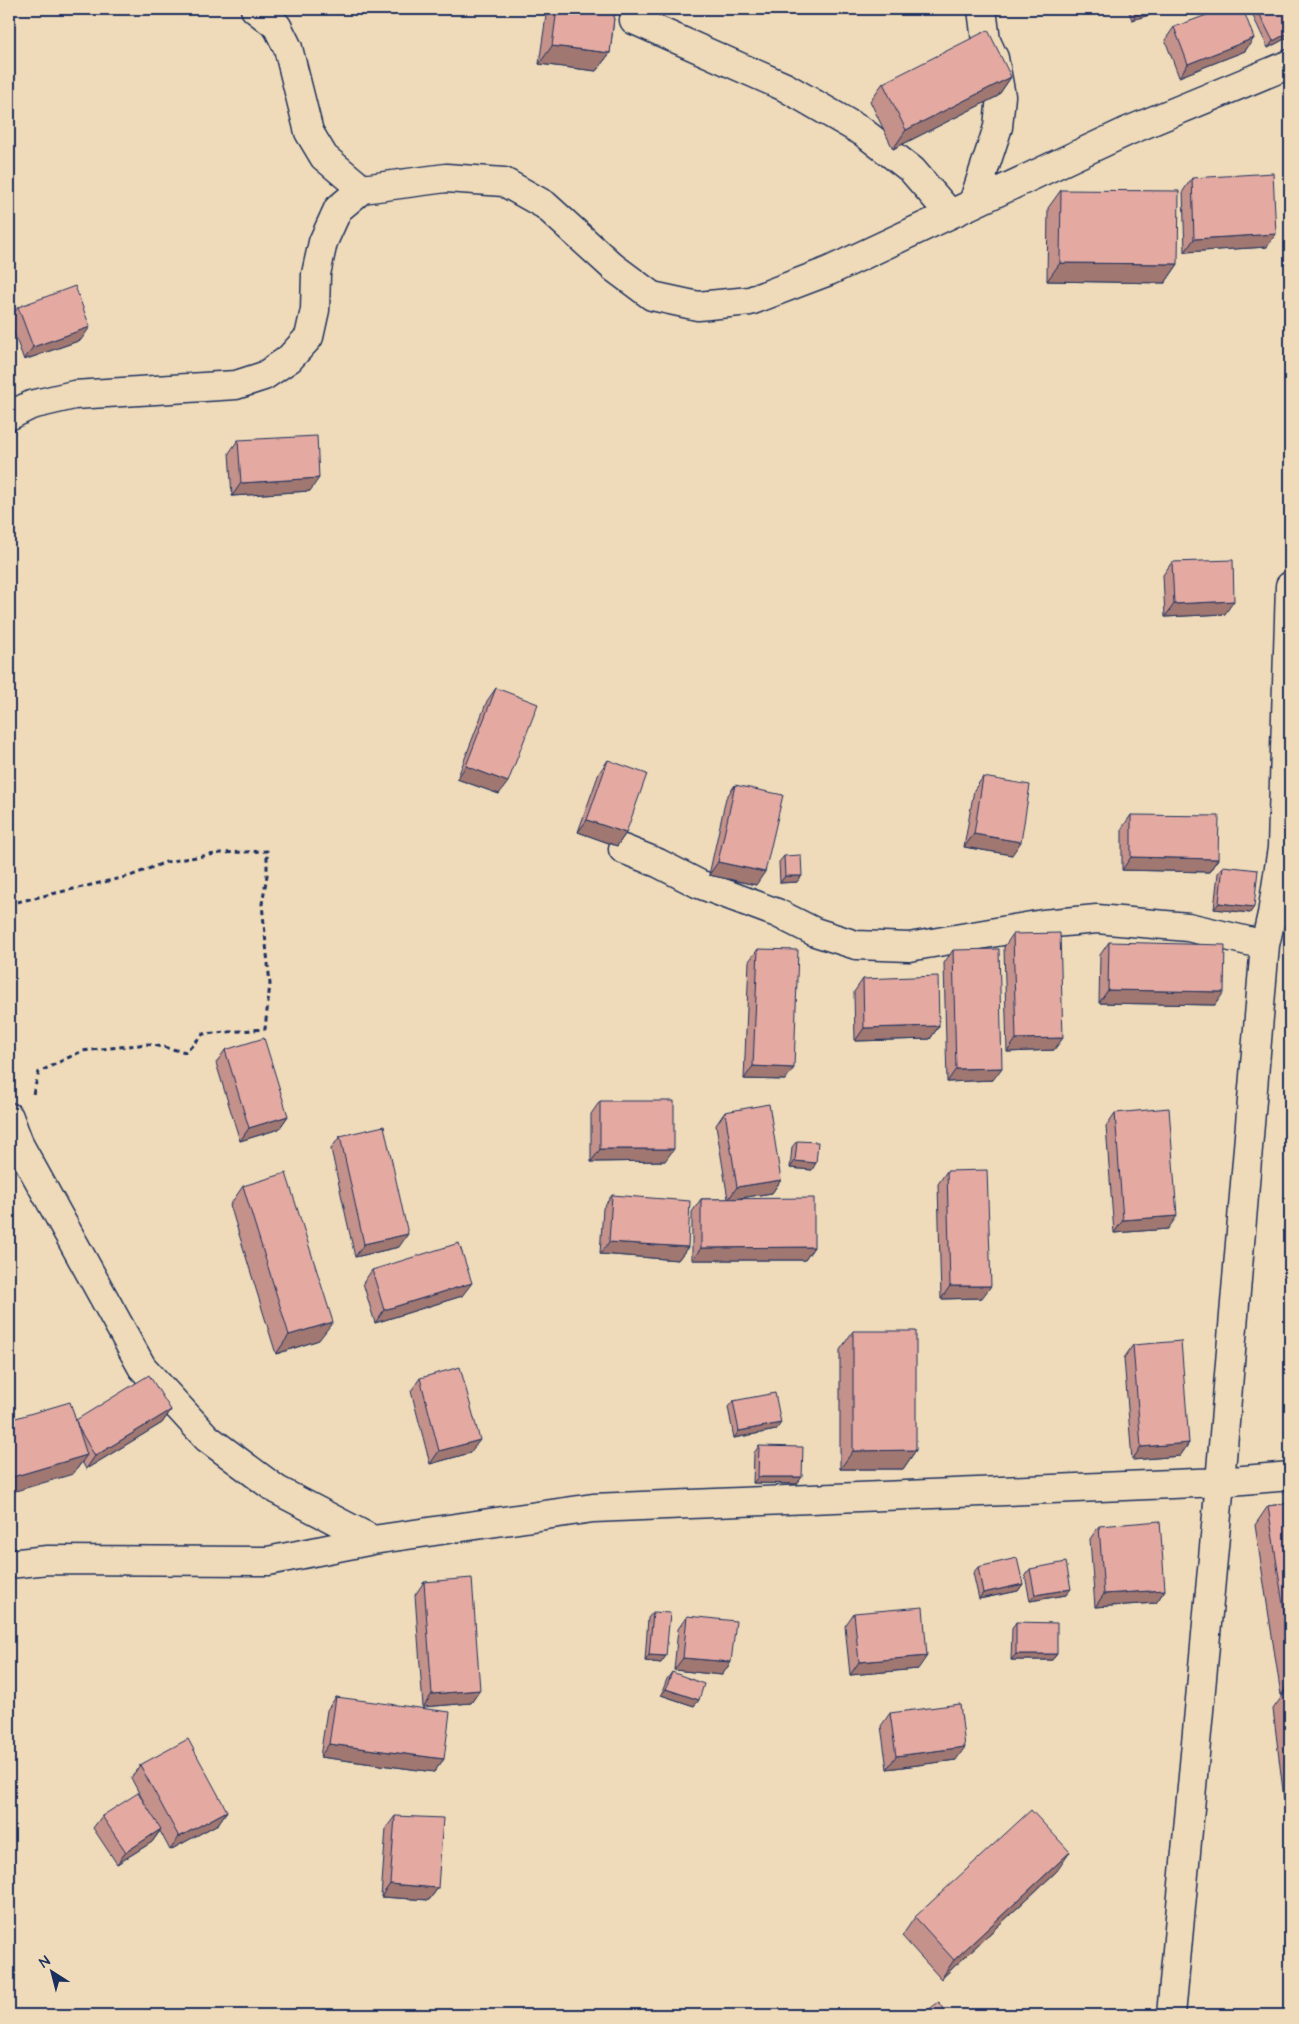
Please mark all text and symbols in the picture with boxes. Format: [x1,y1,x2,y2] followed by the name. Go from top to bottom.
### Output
[28,1946,78,1996] north arrow
[36,1951,55,1973] text: N

